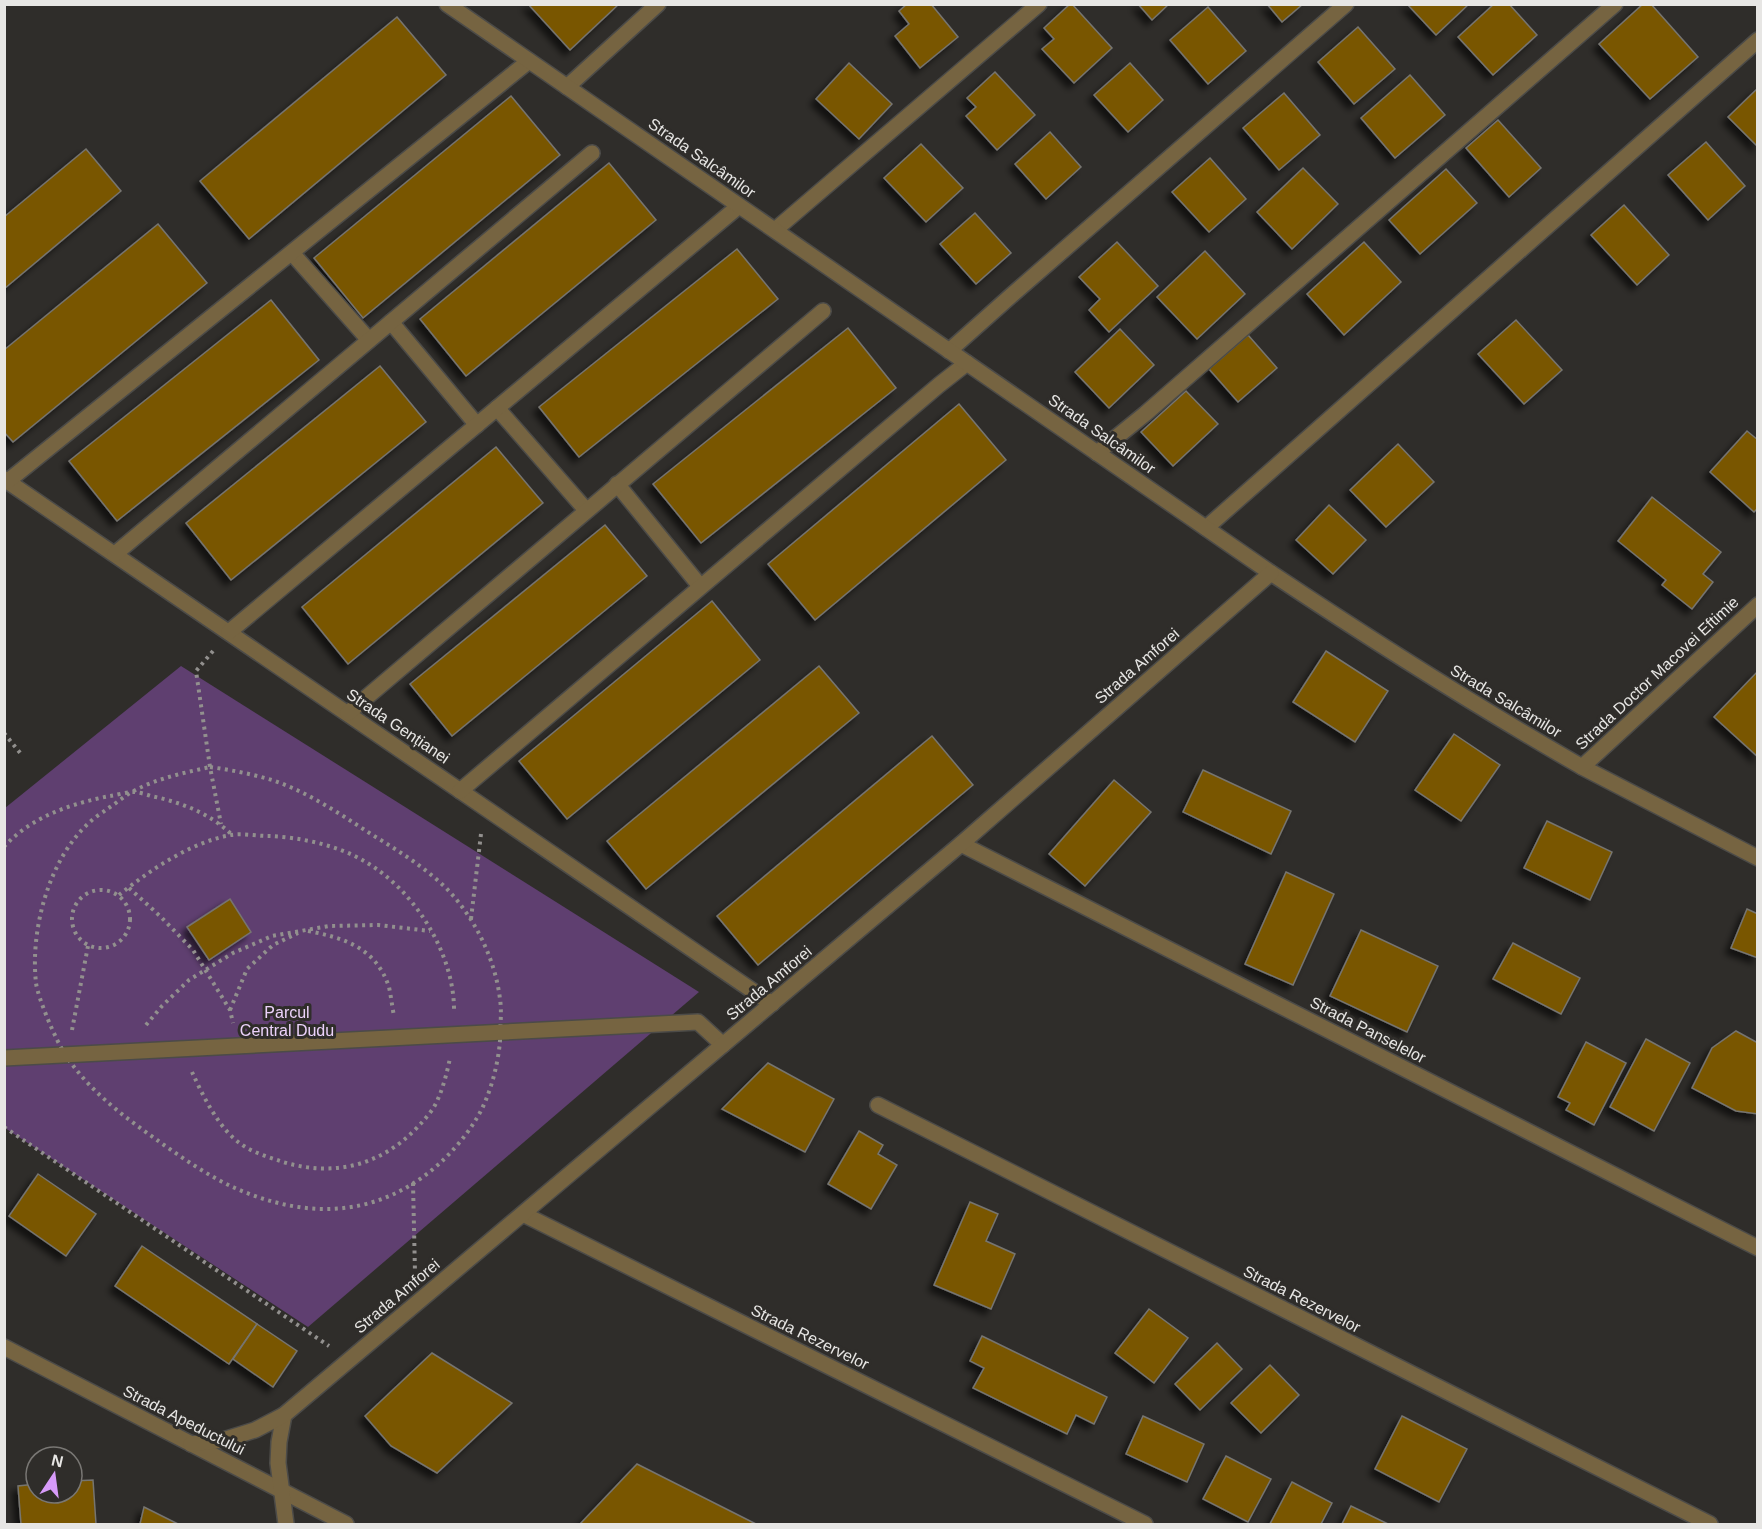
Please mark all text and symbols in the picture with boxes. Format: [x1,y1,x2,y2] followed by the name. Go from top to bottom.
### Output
[645,115,759,202] street label: Strada Salcâmilor
[1045,391,1159,478] street label: Strada Salcâmilor
[1572,593,1742,753] street label: Strada Doctor Macovei Eftimie
[1091,625,1183,707] street label: Strada Amforei
[1448,661,1565,741] street label: Strada Salcâmilor
[343,685,453,767] street label: Strada Gențianei
[723,942,815,1024] street label: Strada Amforei
[1307,994,1429,1067] street label: Strada Panselelor
[240,1004,334,1039] park label: Parcul Central Dudu
[351,1255,443,1337] street label: Strada Amforei
[1241,1262,1364,1336] street label: Strada Rezervelor
[748,1301,872,1373] street label: Strada Rezervelor
[120,1382,248,1458] street label: Strada Apeductului
[24,1445,84,1505] north arrow
[50,1451,65,1470] text: N

